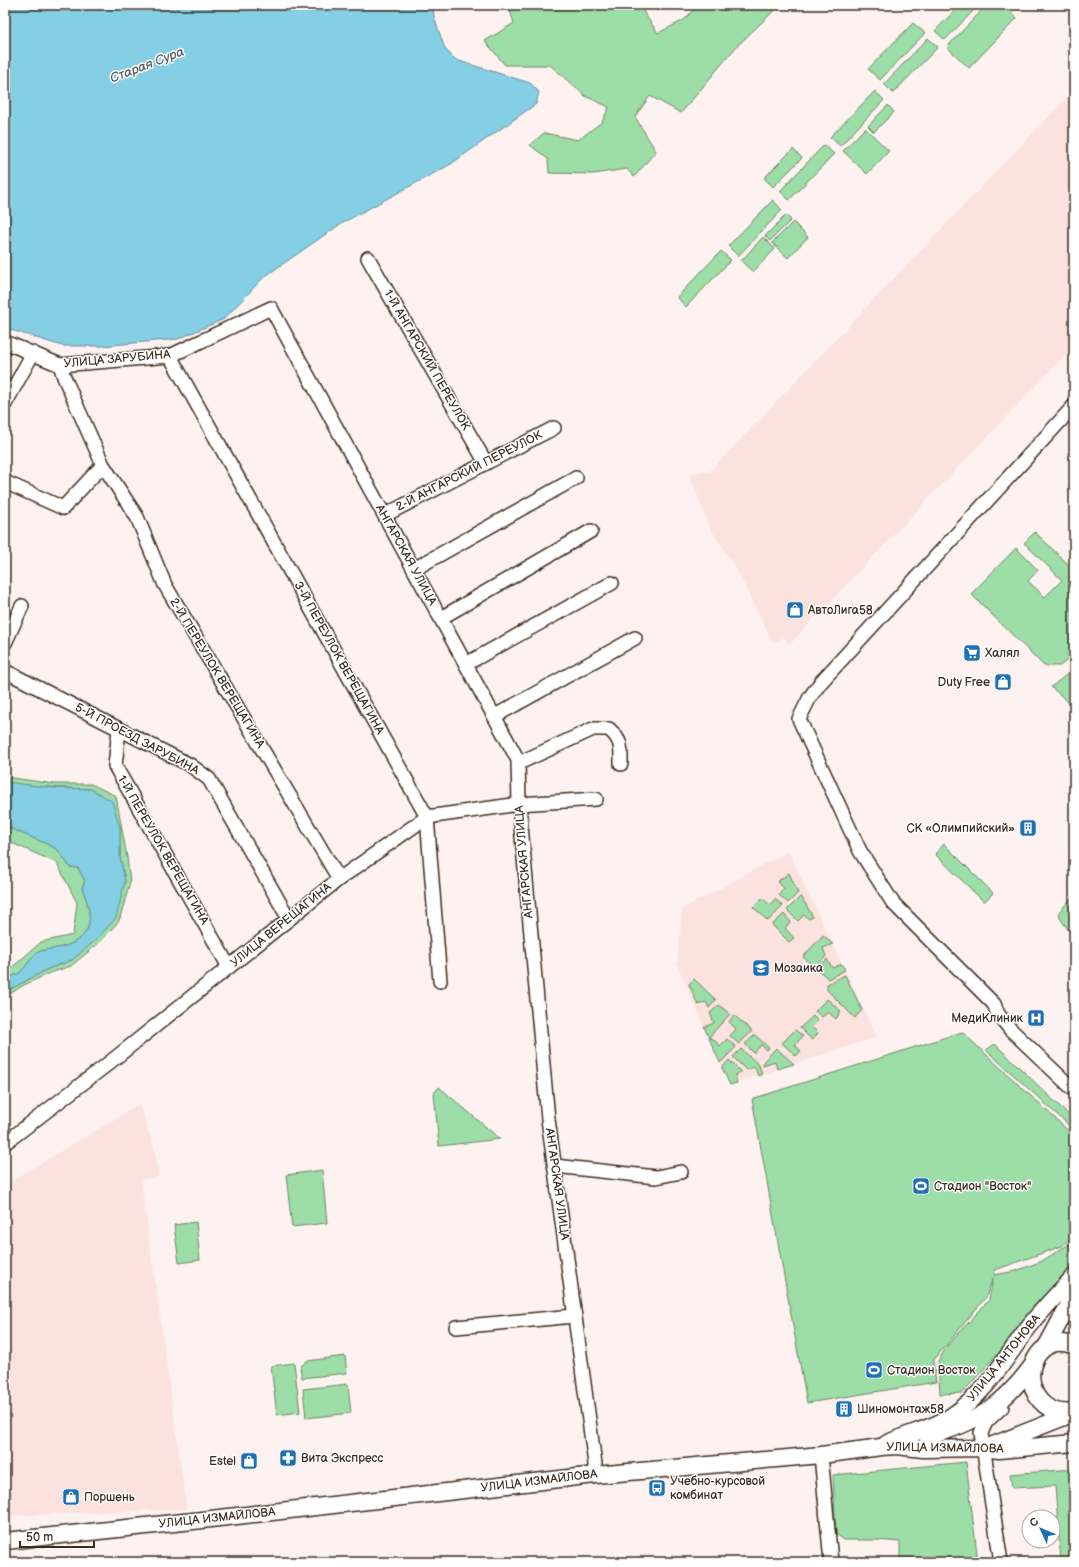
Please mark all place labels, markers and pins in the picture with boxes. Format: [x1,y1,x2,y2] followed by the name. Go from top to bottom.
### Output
[785,600,805,620] shop icon: АвтоЛига58
[807,603,873,618] place label: АвтоЛига58
[962,643,982,663] supermarket icon: Халял
[985,646,1020,661] place label: Халял
[993,672,1013,692] shop icon: Duty Free
[938,675,990,690] place label: Duty Free
[1018,818,1038,838] building icon: СК «Олимпийский»
[907,821,1015,836] place label: СК «Олимпийский»
[751,958,771,978] school or university icon: Мозаика
[774,961,823,976] place label: Мозаика
[1026,1008,1046,1028] hospital icon: МедиКлиник
[951,1011,1024,1026] place label: МедиКлиник
[911,1176,931,1196] sports icon: Стадион "Восток"
[934,1179,1032,1194] place label: Стадион "Восток"
[864,1360,884,1380] sports icon: Стадион Восток
[887,1363,976,1378] place label: Стадион Восток
[834,1399,854,1419] building icon: Шиномонтаж58
[857,1402,944,1417] place label: Шиномонтаж58
[278,1448,298,1468] pharmacy icon: Вита Экспресс
[239,1451,259,1471] shop icon: Estel
[301,1451,383,1466] place label: Вита Экспресс
[209,1454,236,1469] place label: Estel
[670,1474,765,1503] place label: Учебно-курсовой комбинат
[647,1478,667,1498] bus stop icon: Учебно-курсовой комбинат
[61,1487,81,1507] shop icon: Поршень
[84,1490,135,1505] place label: Поршень

